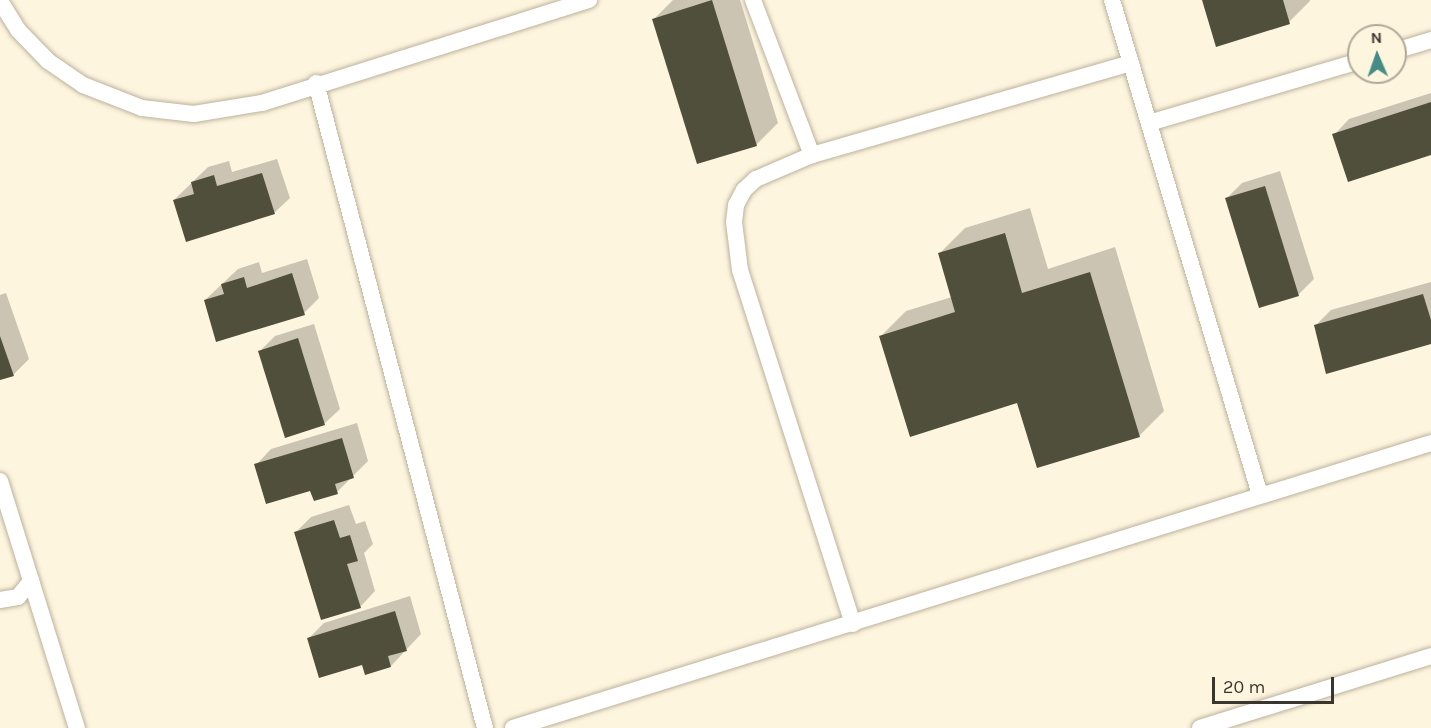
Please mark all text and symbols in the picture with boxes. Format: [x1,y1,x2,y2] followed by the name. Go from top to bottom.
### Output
[1347,24,1407,84] north arrow
[1370,28,1382,47] text: N
[1215,665,1336,703] scale bar
[1223,676,1265,698] text: 20 m

